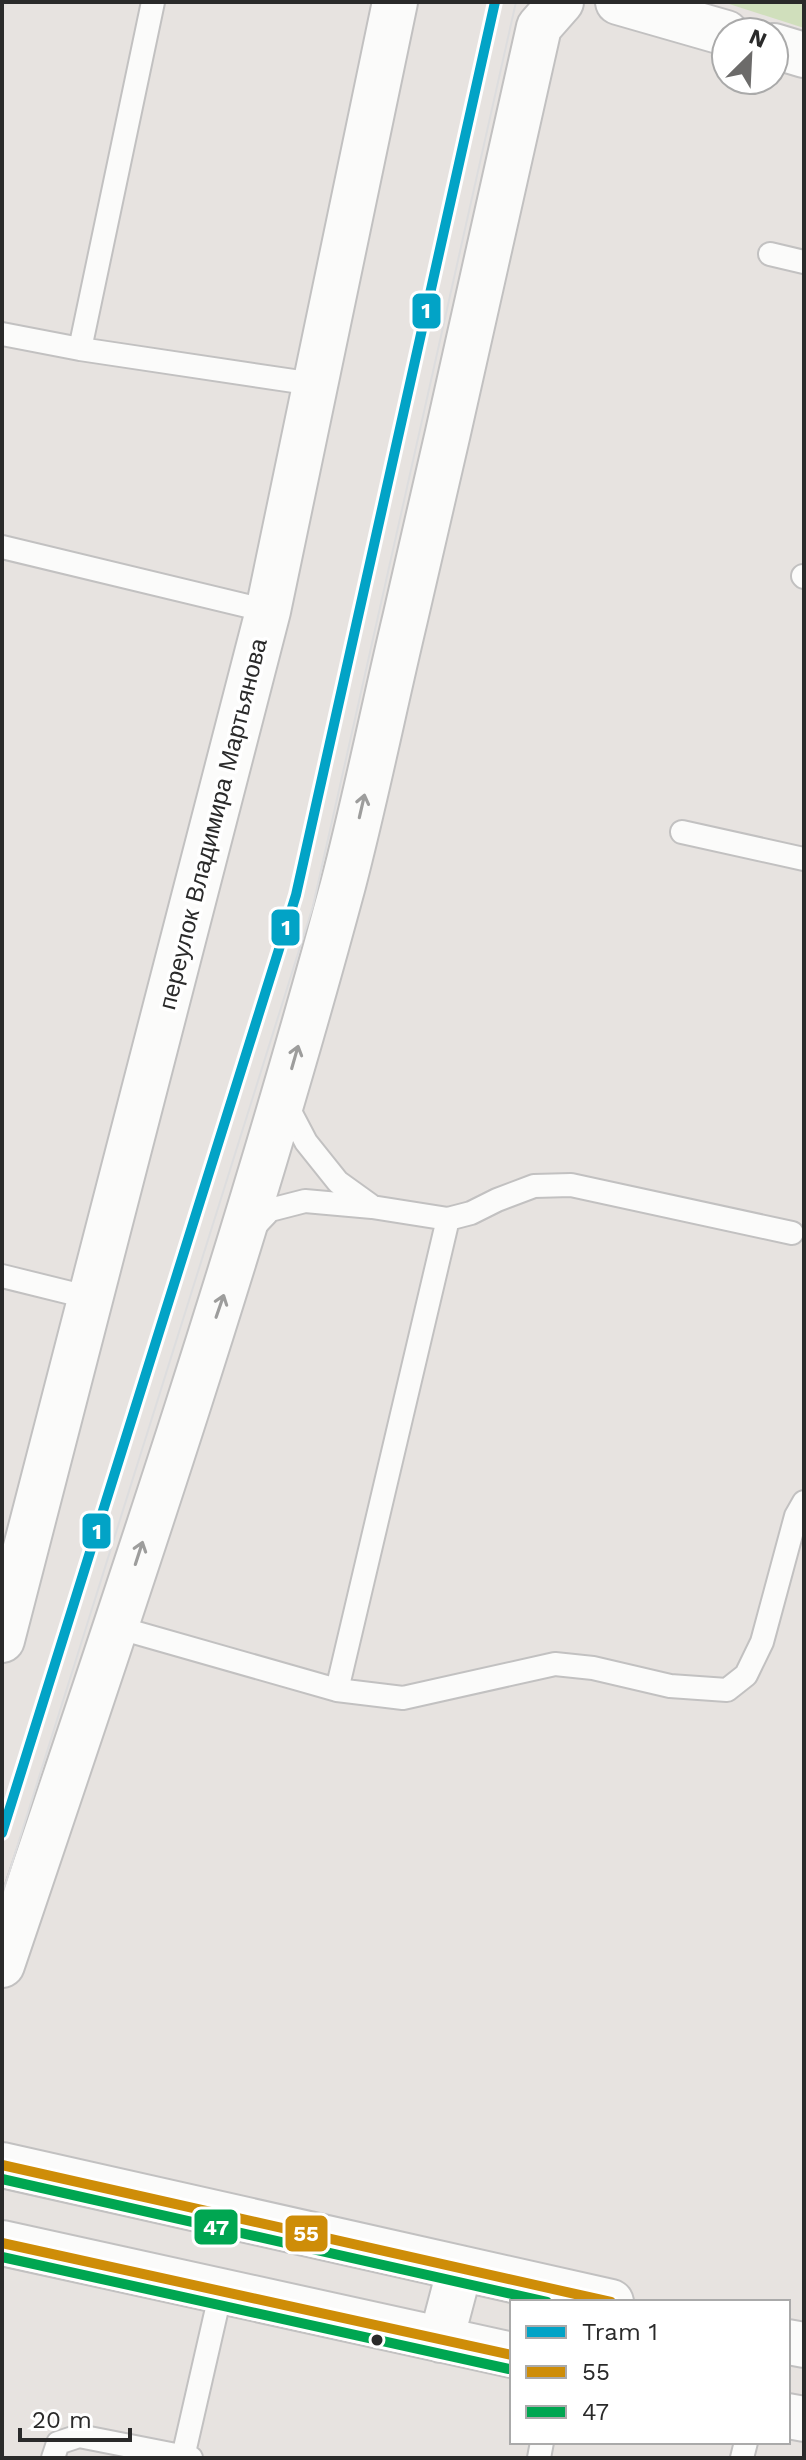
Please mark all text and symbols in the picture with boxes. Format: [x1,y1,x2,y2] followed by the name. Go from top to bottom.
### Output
[710,16,790,96] north arrow
[745,23,770,53] text: N
[411,292,442,330] line badge: 1
[421,298,431,323] text: 1
[153,635,273,1012] street label: переулок Владимира Мартьянова
[355,793,370,819] one-way arrow
[270,908,301,947] line badge: 1
[281,915,291,940] text: 1
[288,1044,303,1070] one-way arrow
[213,1293,228,1318] one-way arrow
[81,1512,112,1550] line badge: 1
[92,1519,102,1544] text: 1
[133,1541,148,1566] one-way arrow
[193,2208,239,2246] line badge: 47
[284,2214,329,2253] line badge: 55
[203,2215,229,2240] text: 47
[293,2221,319,2246] text: 55
[510,2300,790,2444] legend
[582,2318,658,2346] text: Tram 1
[369,2332,385,2348] unlabelled marker
[582,2358,610,2386] text: 55
[20,2392,130,2442] scale bar
[582,2398,609,2426] text: 47
[32,2406,92,2434] text: 20 m

